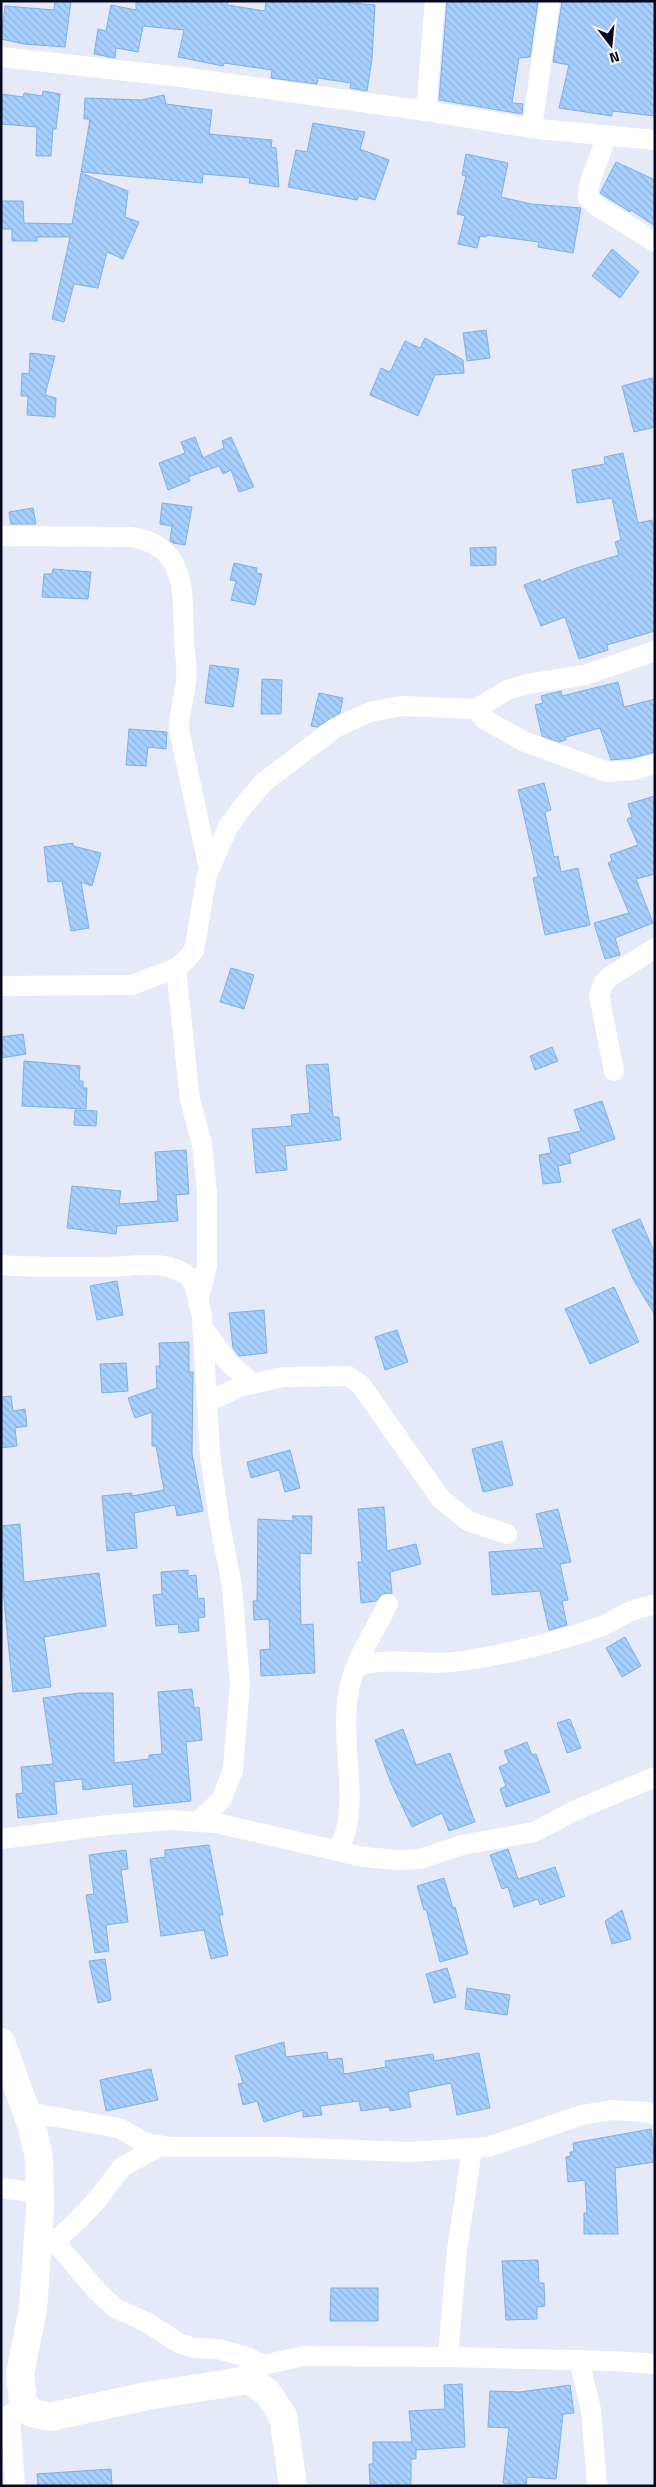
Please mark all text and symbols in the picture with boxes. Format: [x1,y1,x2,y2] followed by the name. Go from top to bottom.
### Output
[586,20,636,70] north arrow
[607,47,622,69] text: N

